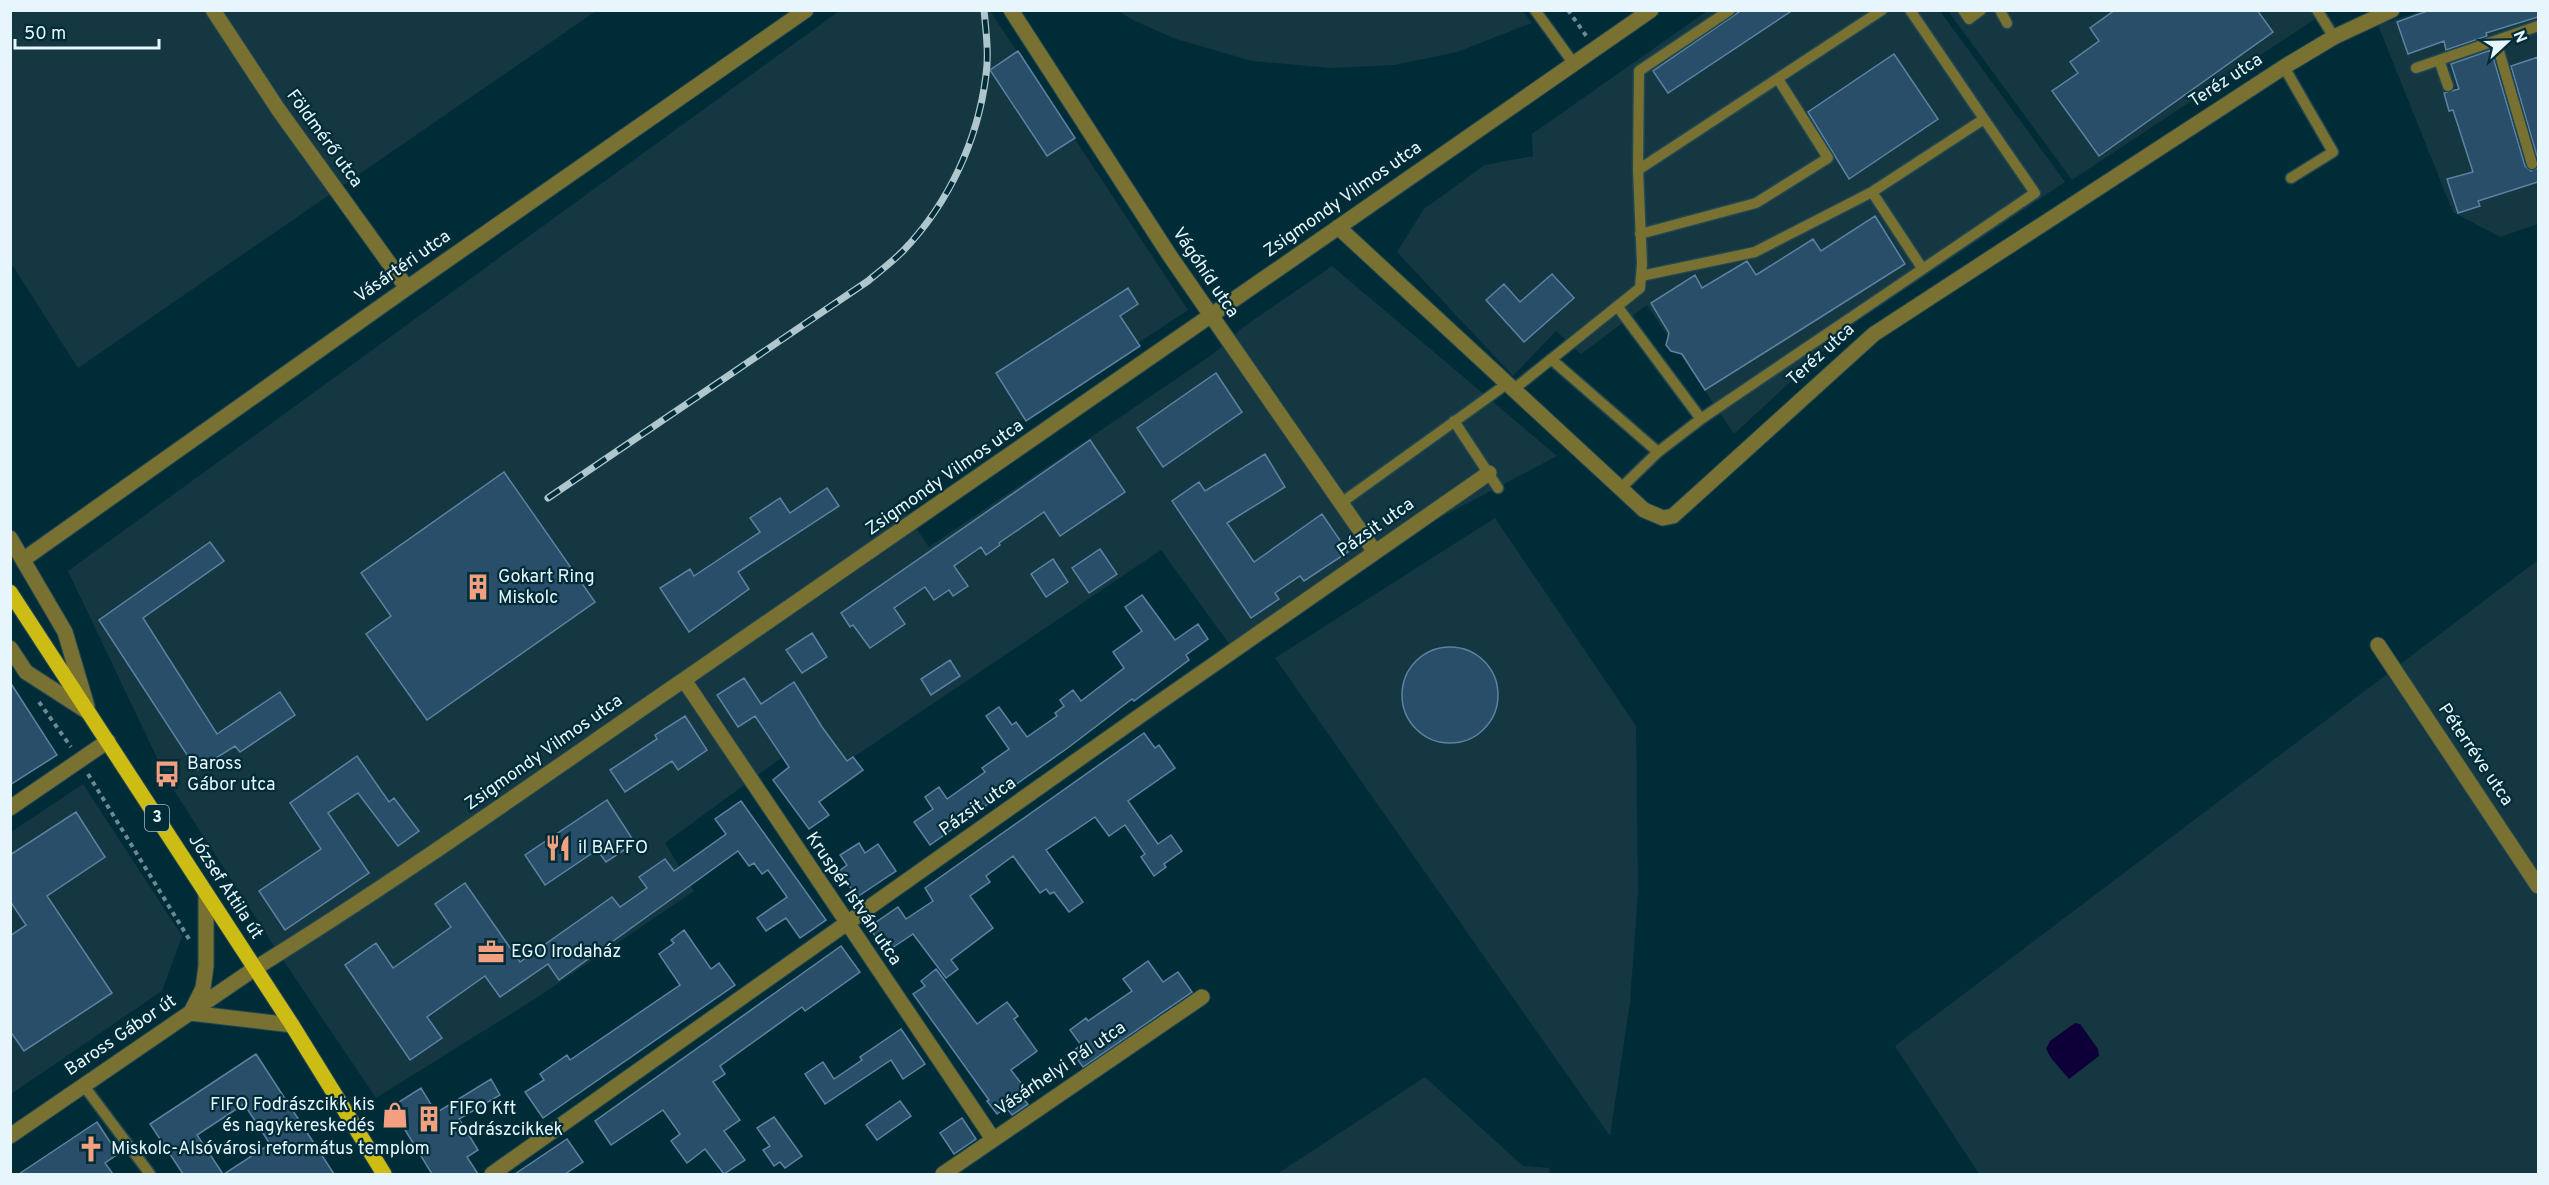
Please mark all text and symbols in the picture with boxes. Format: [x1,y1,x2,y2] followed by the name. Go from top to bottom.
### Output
[15,12,159,50] scale bar
[2477,12,2537,72] north arrow
[24,23,66,46] text: 50 m
[2508,28,2530,46] text: N
[2185,49,2267,113] street label: Teréz utca
[281,85,367,193] street label: Földmérő utca
[1259,137,1427,263] street label: Zsigmondy Vilmos utca
[1166,223,1244,323] street label: Vágóhíd utca
[350,225,456,309] street label: Vásártéri utca
[1782,319,1860,391] street label: Teréz utca
[861,415,1029,541] street label: Zsigmondy Vilmos utca
[1333,493,1419,563] street label: Pázsit utca
[498,566,595,610] place label: Gokart Ring Miskolc
[463,572,493,602] building icon: Gokart Ring Miskolc
[460,690,628,816] street label: Zsigmondy Vilmos utca
[2432,699,2518,811] street label: Péterréve utca
[187,753,276,797] place label: Baross Gábor utca
[152,759,182,789] bus stop icon: Baross Gábor utca
[935,772,1021,842] street label: Pázsit utca
[145,805,169,831] road number: 3
[800,828,906,970] street label: Kruspér István utca
[182,830,268,944] street label: József Attila út
[543,833,573,863] restaurant icon: il BAFFO
[578,837,648,860] place label: il BAFFO
[476,937,506,967] office icon: EGO Irodaház
[511,941,621,964] place label: EGO Irodaház
[61,990,181,1082] street label: Baross Gábor út
[991,1017,1131,1121] street label: Vásárhelyi Pál utca
[210,1094,375,1138] place label: FIFO Fodrászcikk kis és nagykereskedés
[449,1098,563,1142] place label: FIFO Kft Fodrászcikkek
[380,1100,410,1130] shop icon: FIFO Fodrászcikk kis és nagykereskedés
[414,1104,444,1134] building icon: FIFO Kft Fodrászcikkek
[76,1134,106,1164] church icon: Miskolc-Alsóvárosi református templom
[111,1138,430,1161] place label: Miskolc-Alsóvárosi református templom

